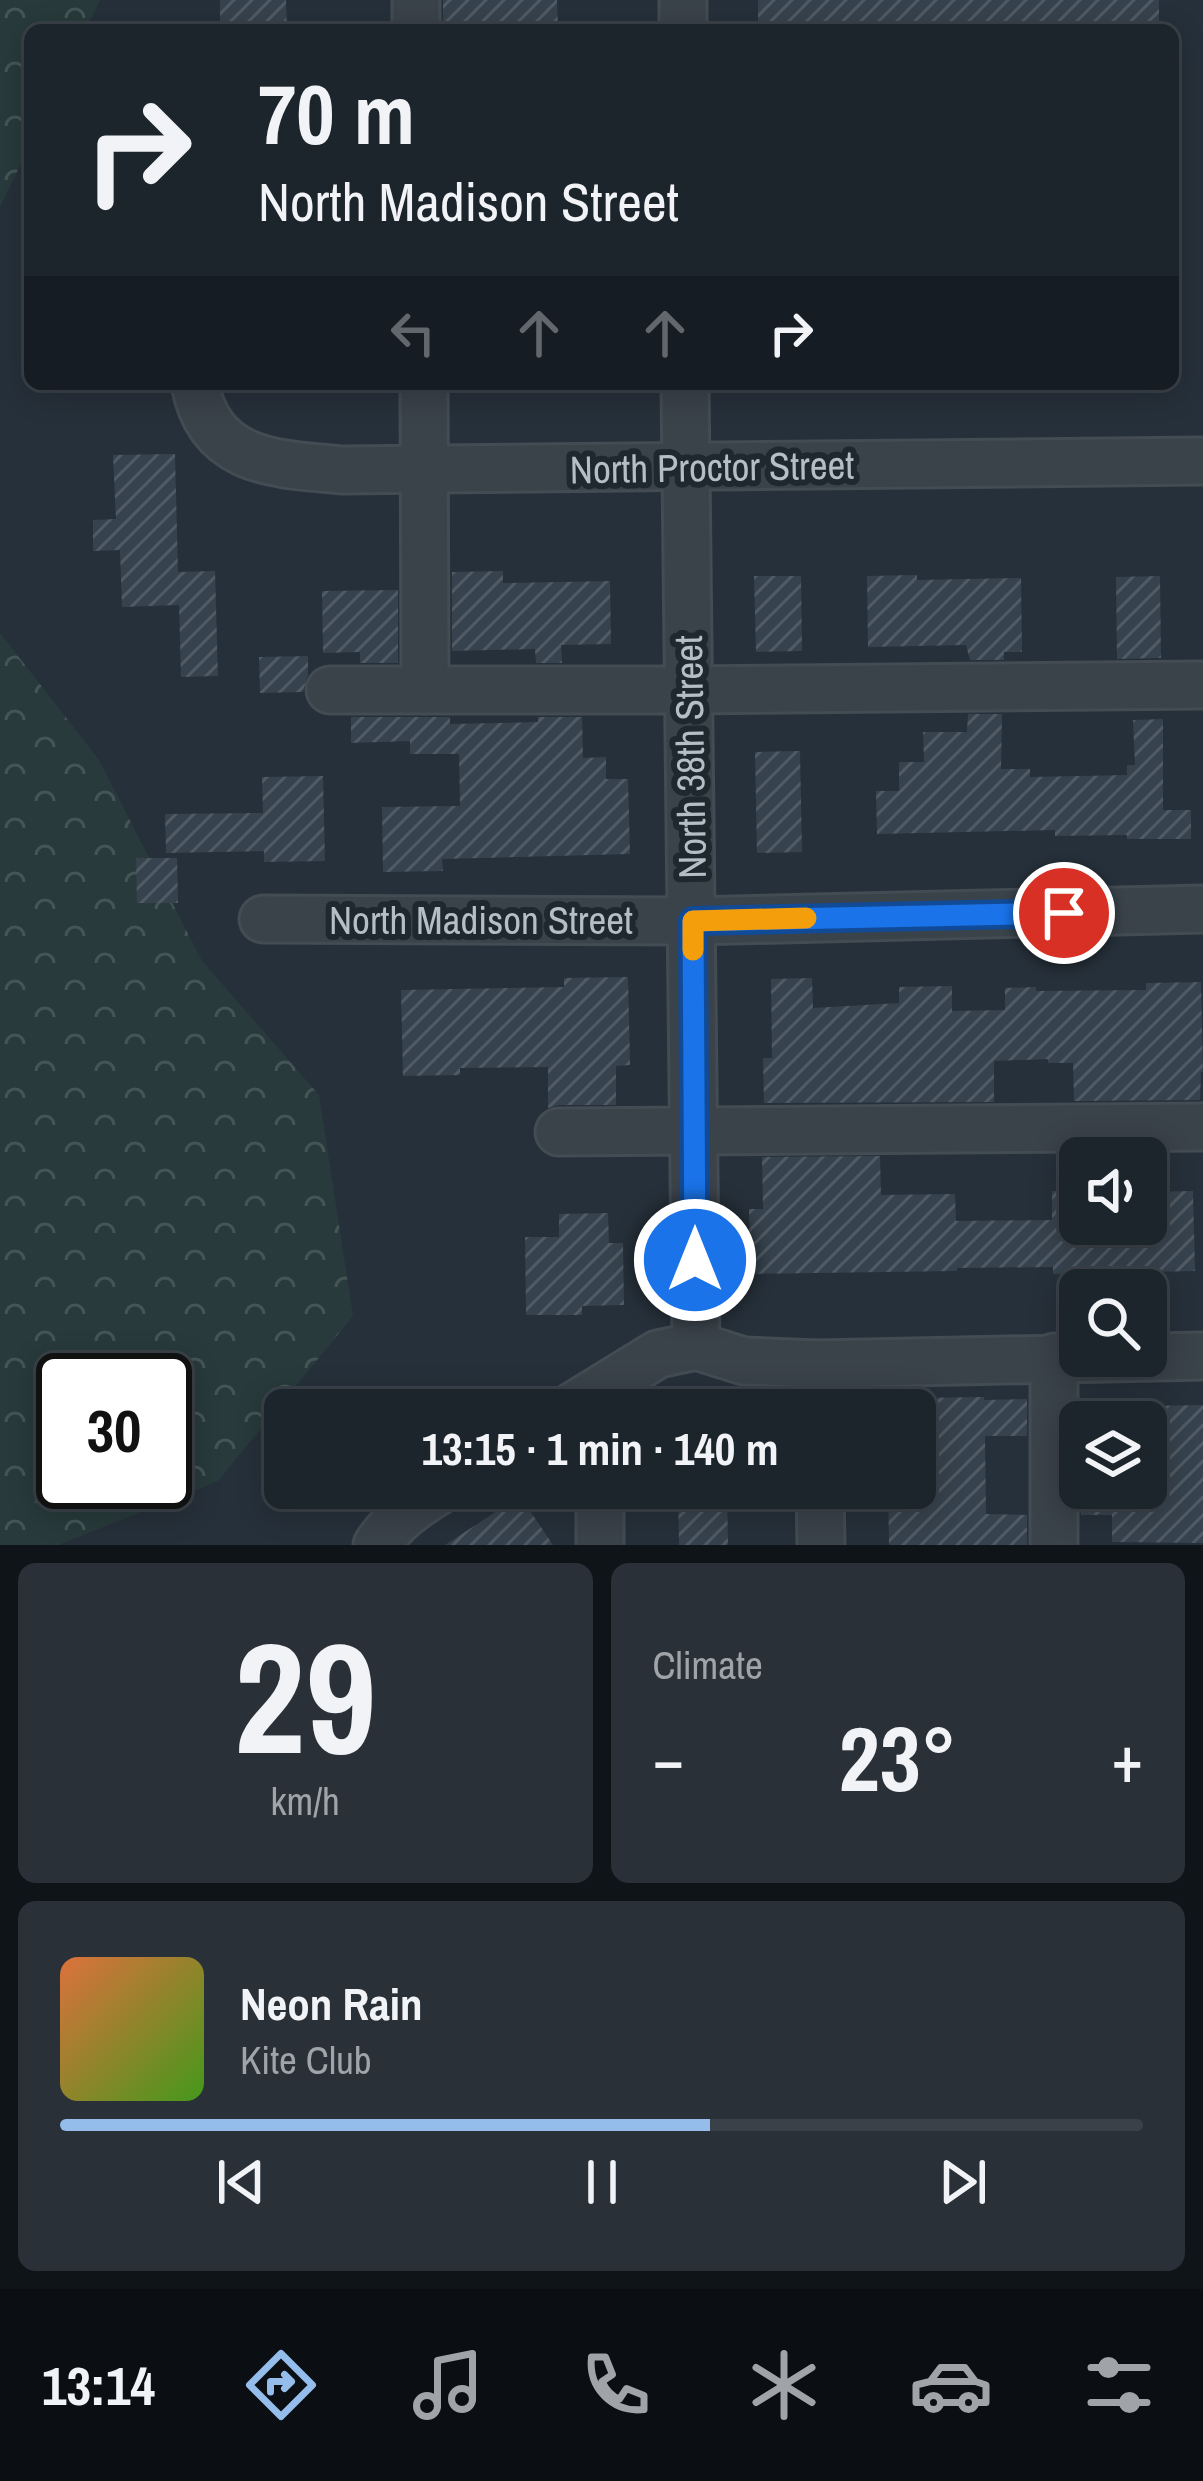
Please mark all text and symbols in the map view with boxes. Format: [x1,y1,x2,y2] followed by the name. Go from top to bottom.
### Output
[258,57,415,170] text: 70 m
[60,72,216,228] icon: right
[258,165,679,238] text: North Madison Street
[380,300,446,366] icon: left
[506,300,572,366] icon: ahead
[632,300,698,366] icon: ahead
[758,300,824,366] icon: right
[569,439,855,495] street label: North Proctor Street
[662,635,718,879] street label: North 38th Street
[1013,862,1115,964] pin
[1031,880,1097,946] icon: arrive
[329,894,633,946] street label: North Madison Street
[1059,1137,1167,1509] map controls
[1059,1137,1167,1245] button: sound
[632,1197,758,1323] position arrow
[1059,1269,1167,1377] button: search
[36,1353,192,1509] speed limit sign: 30
[1059,1401,1167,1509] button: layers
[422,1418,778,1479] text: 13:15 · 1 min · 140 m
[234,1592,376,1802] text: 29
[653,1639,763,1691] text: Climate
[839,1698,957,1819] text: 23°
[653,1714,684,1803] text: −
[1111,1714,1143,1803] text: +
[271,1775,340,1827] text: km/h
[240,1973,422,2034] text: Neon Rain
[240,2034,372,2086] text: Kite Club
[208,2149,274,2215] icon: previous
[569,2149,635,2215] icon: pause
[930,2149,996,2215] icon: next
[239,2343,323,2427] icon: directions
[406,2343,490,2427] icon: music
[574,2343,658,2427] icon: phone
[742,2343,826,2427] icon: climate
[909,2343,993,2427] icon: car
[1077,2343,1161,2427] icon: filters
[42,2349,155,2422] text: 13:14

